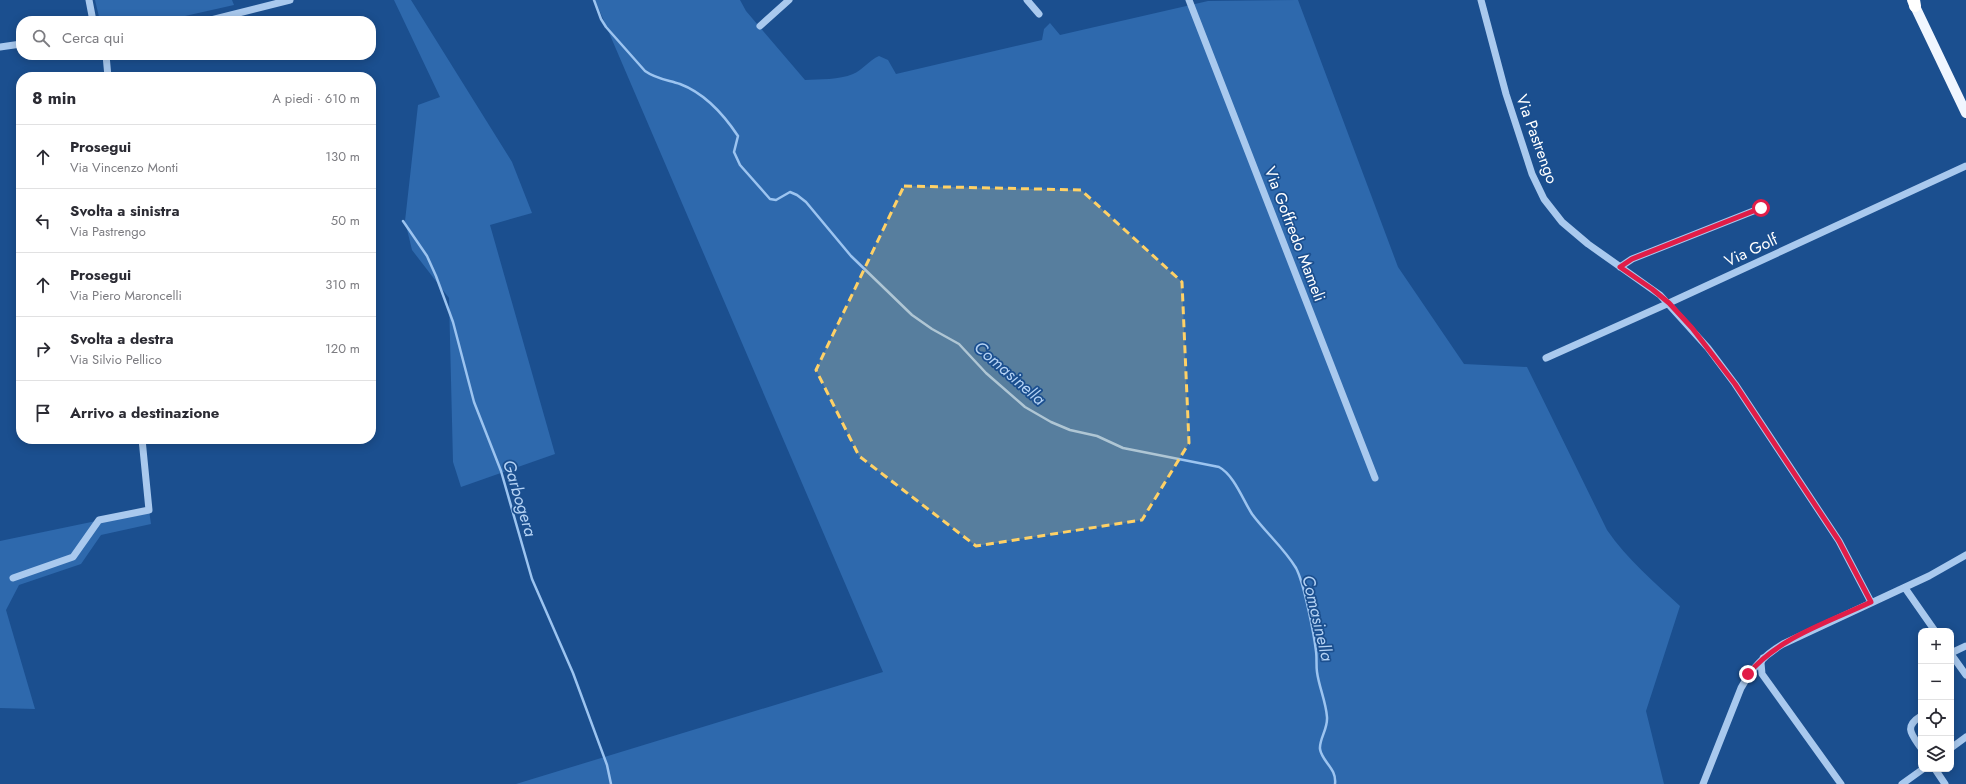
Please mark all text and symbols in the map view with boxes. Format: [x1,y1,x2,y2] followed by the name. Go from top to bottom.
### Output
[16,16,376,60] search box
[30,27,52,49] icon: search
[62,27,124,49] text: Cerca qui
[32,86,76,110] text: 8 min
[272,89,360,108] text: A piedi · 610 m
[1510,91,1564,187] street label: Via Pastrengo
[70,136,131,158] text: Prosegui
[32,146,54,168] icon: ahead
[325,147,360,166] text: 130 m
[70,158,178,177] text: Via Vincenzo Monti
[1259,163,1331,305] street label: Via Goffredo Mameli
[1752,199,1770,217] route start
[70,200,180,222] text: Svolta a sinistra
[32,210,54,232] icon: left
[331,211,360,230] text: 50 m
[70,222,146,241] text: Via Pastrengo
[1720,227,1782,272] street label: Via Golf
[70,264,131,286] text: Prosegui
[32,274,54,296] icon: ahead
[325,275,360,294] text: 310 m
[70,286,182,305] text: Via Piero Maroncelli
[70,328,174,350] text: Svolta a destra
[969,335,1051,411] water label: Comasinella
[32,338,54,360] icon: right
[325,339,360,358] text: 120 m
[70,350,162,369] text: Via Silvio Pellico
[32,402,54,424] icon: arrive
[70,402,219,424] text: Arrivo a destinazione
[497,457,543,540] water label: Garbogera
[1296,573,1340,664] water label: Comasinella
[1918,628,1954,772] map controls
[1918,628,1954,664] button: +
[1918,664,1954,700] button: −
[1739,665,1757,683] route end
[1918,700,1954,736] button: locate
[1918,736,1954,772] button: layers

